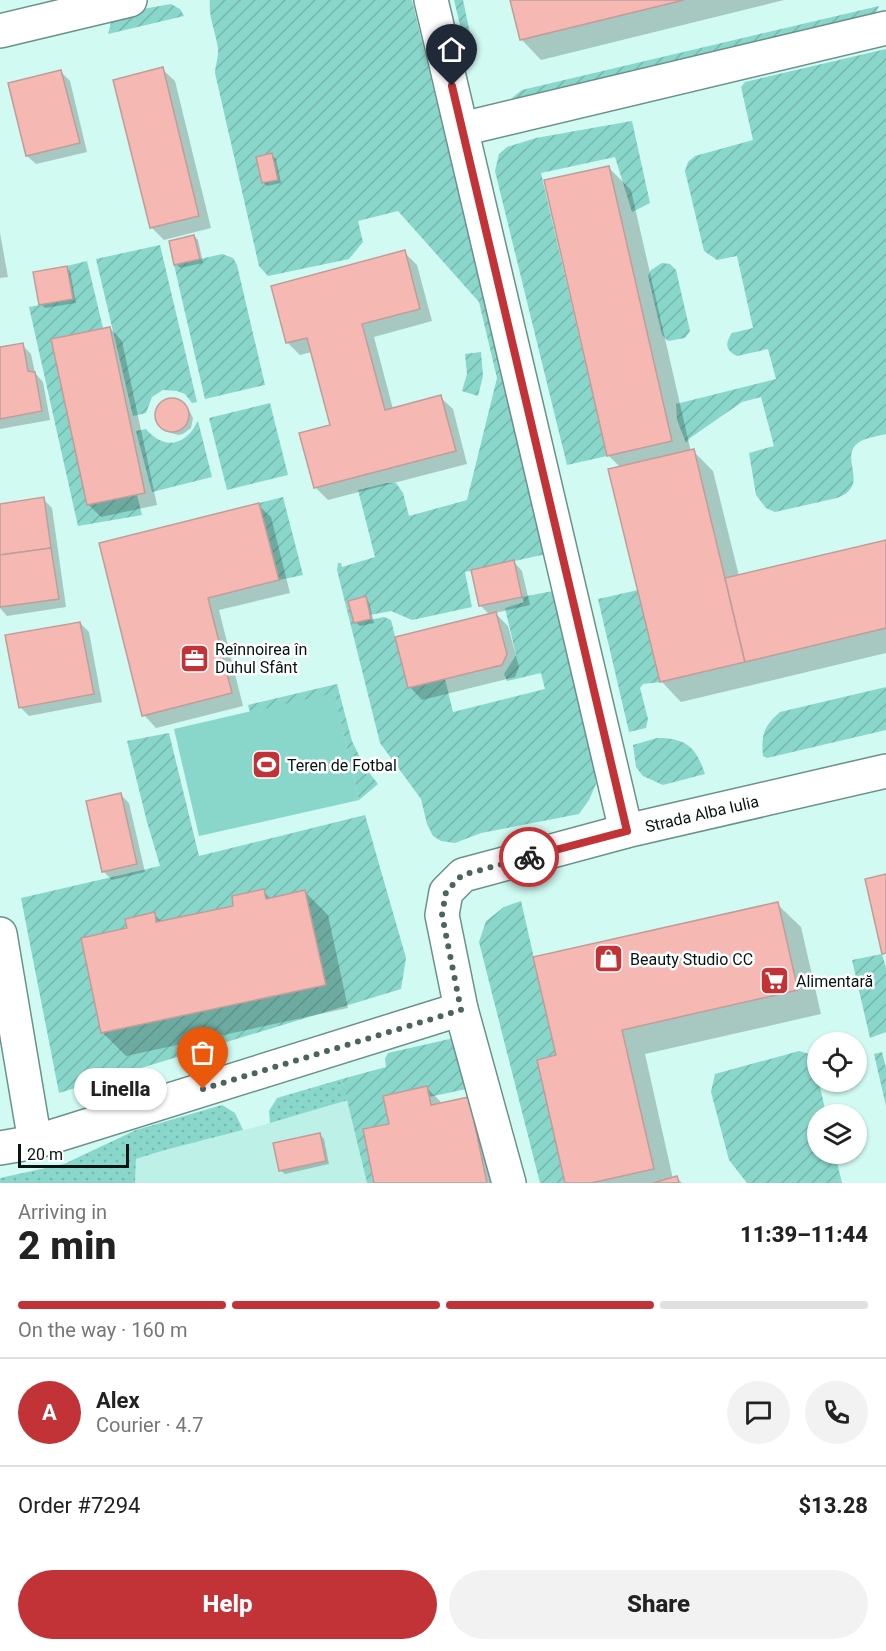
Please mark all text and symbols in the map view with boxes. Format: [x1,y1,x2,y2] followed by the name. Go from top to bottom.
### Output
[426,24,477,86] pin
[435,33,468,66] icon: home
[215,640,307,677] place label: Reînnoirea în Duhul Sfânt
[178,642,210,674] office icon: Reînnoirea în Duhul Sfânt
[250,749,282,781] sports icon: Teren de Fotbal
[287,756,397,775] place label: Teren de Fotbal
[643,792,761,836] street label: Strada Alba Iulia
[499,827,559,887] courier
[513,841,546,874] icon: bike
[593,943,625,975] shop icon: Beauty Studio CC
[630,950,753,969] place label: Beauty Studio CC
[759,965,791,997] supermarket icon: Alimentară
[796,972,873,991] place label: Alimentară
[177,1027,228,1089] pin
[807,1032,867,1164] map controls
[807,1032,867,1092] button: locate
[186,1036,219,1069] icon: bag
[74,1068,167,1110] callout: Linella
[91,1077,150,1101] text: Linella
[807,1104,867,1164] button: layers
[18,1141,129,1168] scale bar
[27,1145,63,1164] text: 20 m
[18,1200,107,1224] text: Arriving in
[740,1222,868,1247] text: 11:39–11:44
[18,1223,116,1269] text: 2 min
[18,1318,187,1342] text: On the way · 160 m
[727,1381,790,1444] button: chat
[805,1381,868,1444] button: phone
[96,1388,140,1413] text: Alex
[42,1400,57,1425] text: A
[96,1413,203,1437] text: Courier · 4.7
[18,1493,140,1518] text: Order #7294
[799,1493,868,1518] text: $13.28
[18,1570,437,1639] button: Help
[449,1570,868,1639] button: Share

